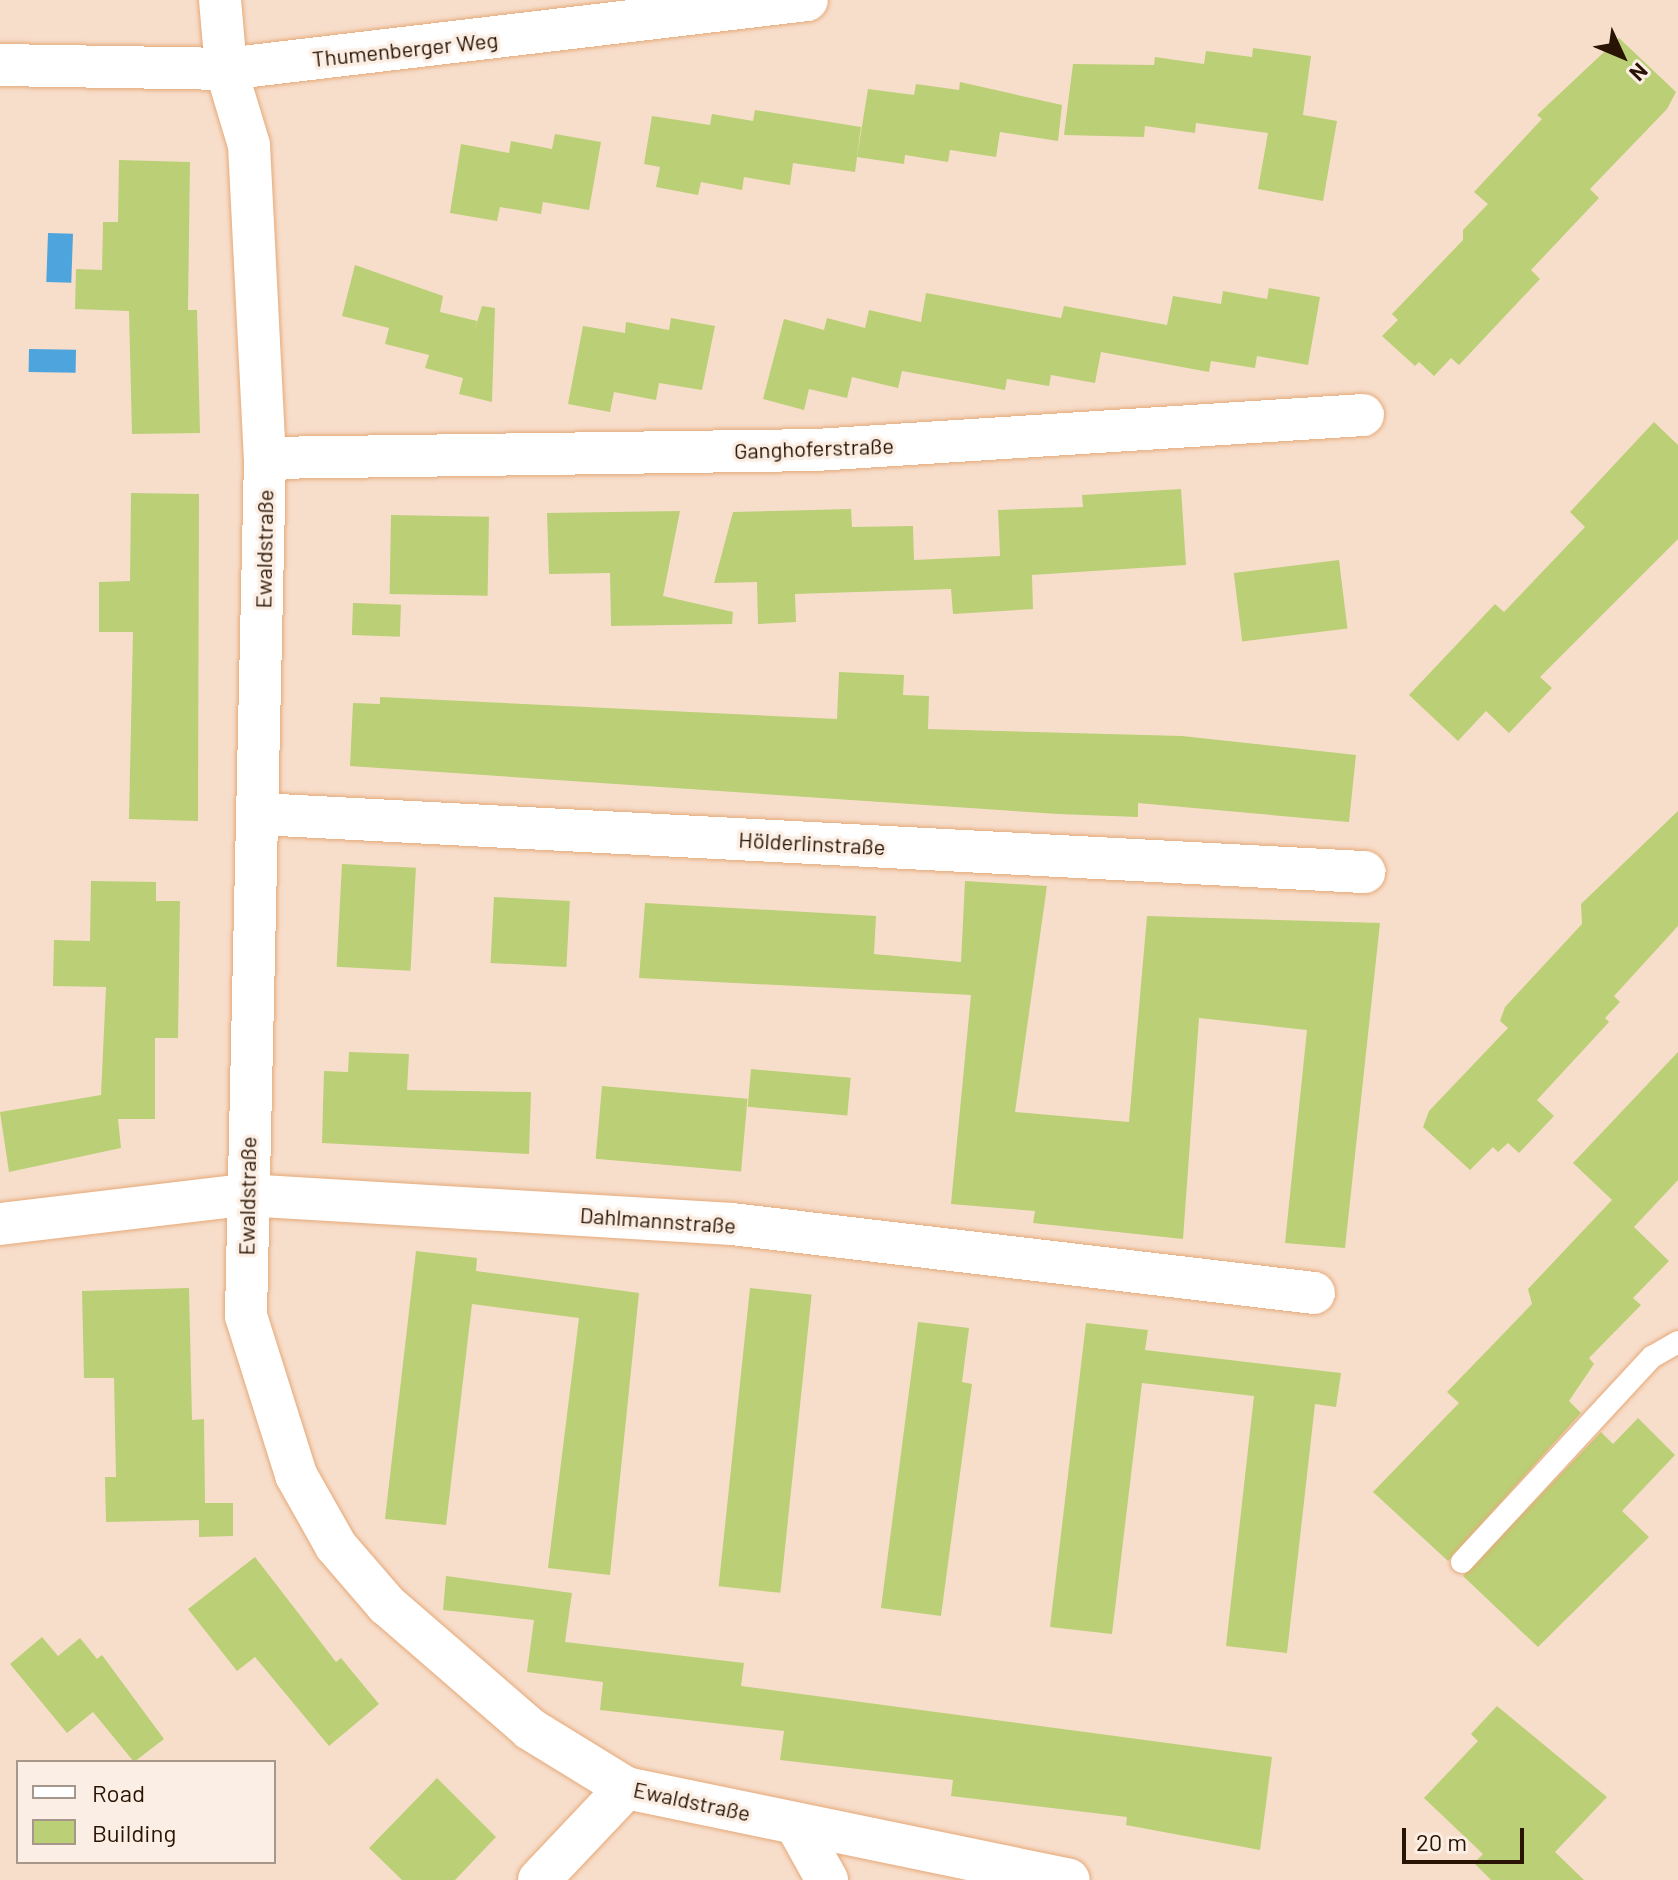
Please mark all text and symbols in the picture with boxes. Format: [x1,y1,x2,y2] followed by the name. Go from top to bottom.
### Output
[1582,16,1662,96] north arrow
[311,26,499,72] street label: Thumenberger Weg
[1625,58,1654,87] text: N
[734,432,894,464] street label: Ganghoferstraße
[250,489,278,609] street label: Ewaldstraße
[738,826,886,860] street label: Hölderlinstraße
[233,1136,261,1256] street label: Ewaldstraße
[579,1201,737,1239] street label: Dahlmannstraße
[16,1760,276,1864] legend
[631,1776,753,1826] street label: Ewaldstraße
[92,1778,145,1807] text: Road
[1406,1812,1528,1862] scale bar
[92,1818,176,1847] text: Building
[1416,1827,1467,1856] text: 20 m

